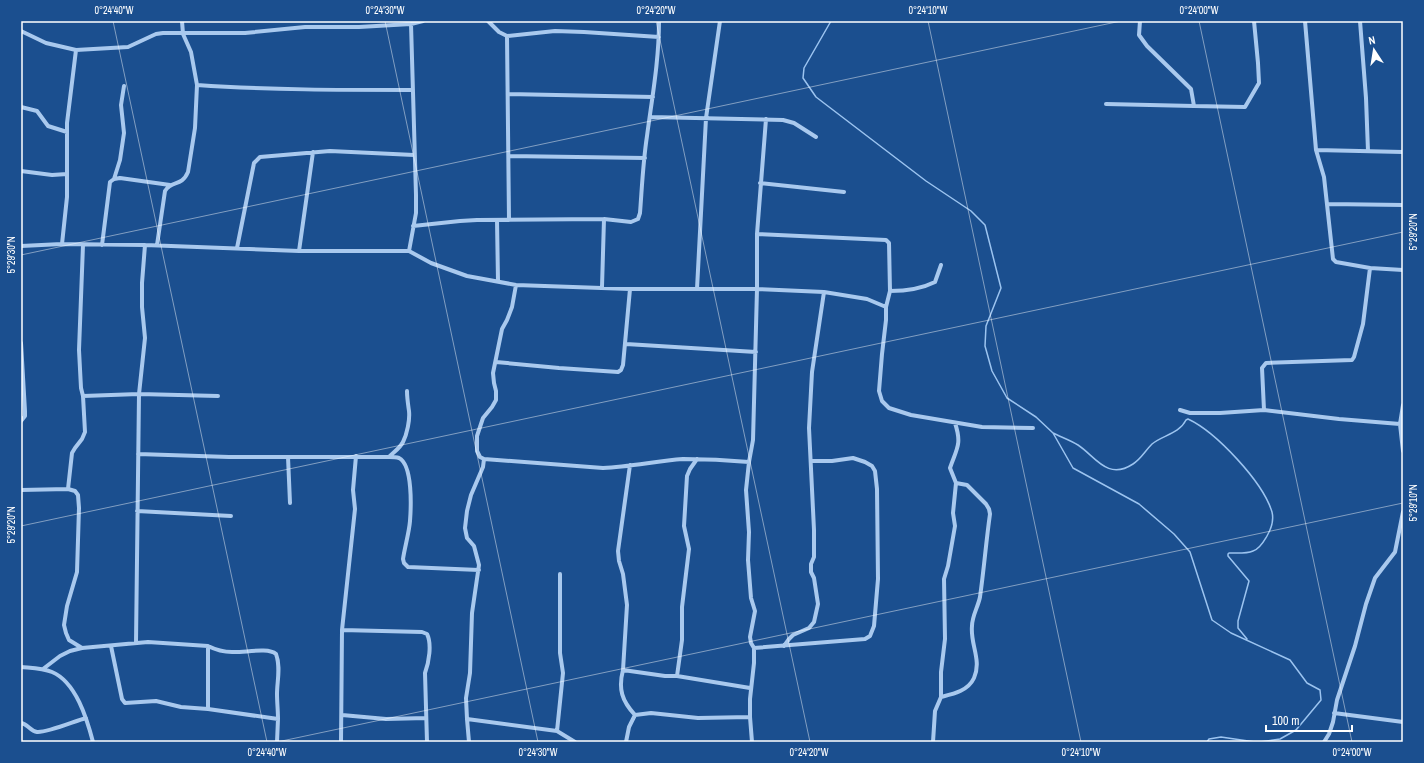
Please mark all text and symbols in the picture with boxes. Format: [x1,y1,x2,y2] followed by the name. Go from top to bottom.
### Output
[94,4,134,17] text: 0°24'40"W
[365,4,405,17] text: 0°24'30"W
[636,4,676,17] text: 0°24'20"W
[908,4,948,17] text: 0°24'10"W
[1179,4,1219,17] text: 0°24'00"W
[1354,30,1394,70] north arrow
[1367,33,1377,48] text: N
[1407,213,1420,251] text: 5°29'20"N
[5,236,18,274] text: 5°29'30"N
[1407,484,1420,522] text: 5°29'10"N
[5,506,18,544] text: 5°29'20"N
[1266,707,1352,733] scale bar
[1272,713,1299,729] text: 100 m
[247,746,287,759] text: 0°24'40"W
[518,746,558,759] text: 0°24'30"W
[789,746,829,759] text: 0°24'20"W
[1061,746,1101,759] text: 0°24'10"W
[1332,746,1372,759] text: 0°24'00"W

